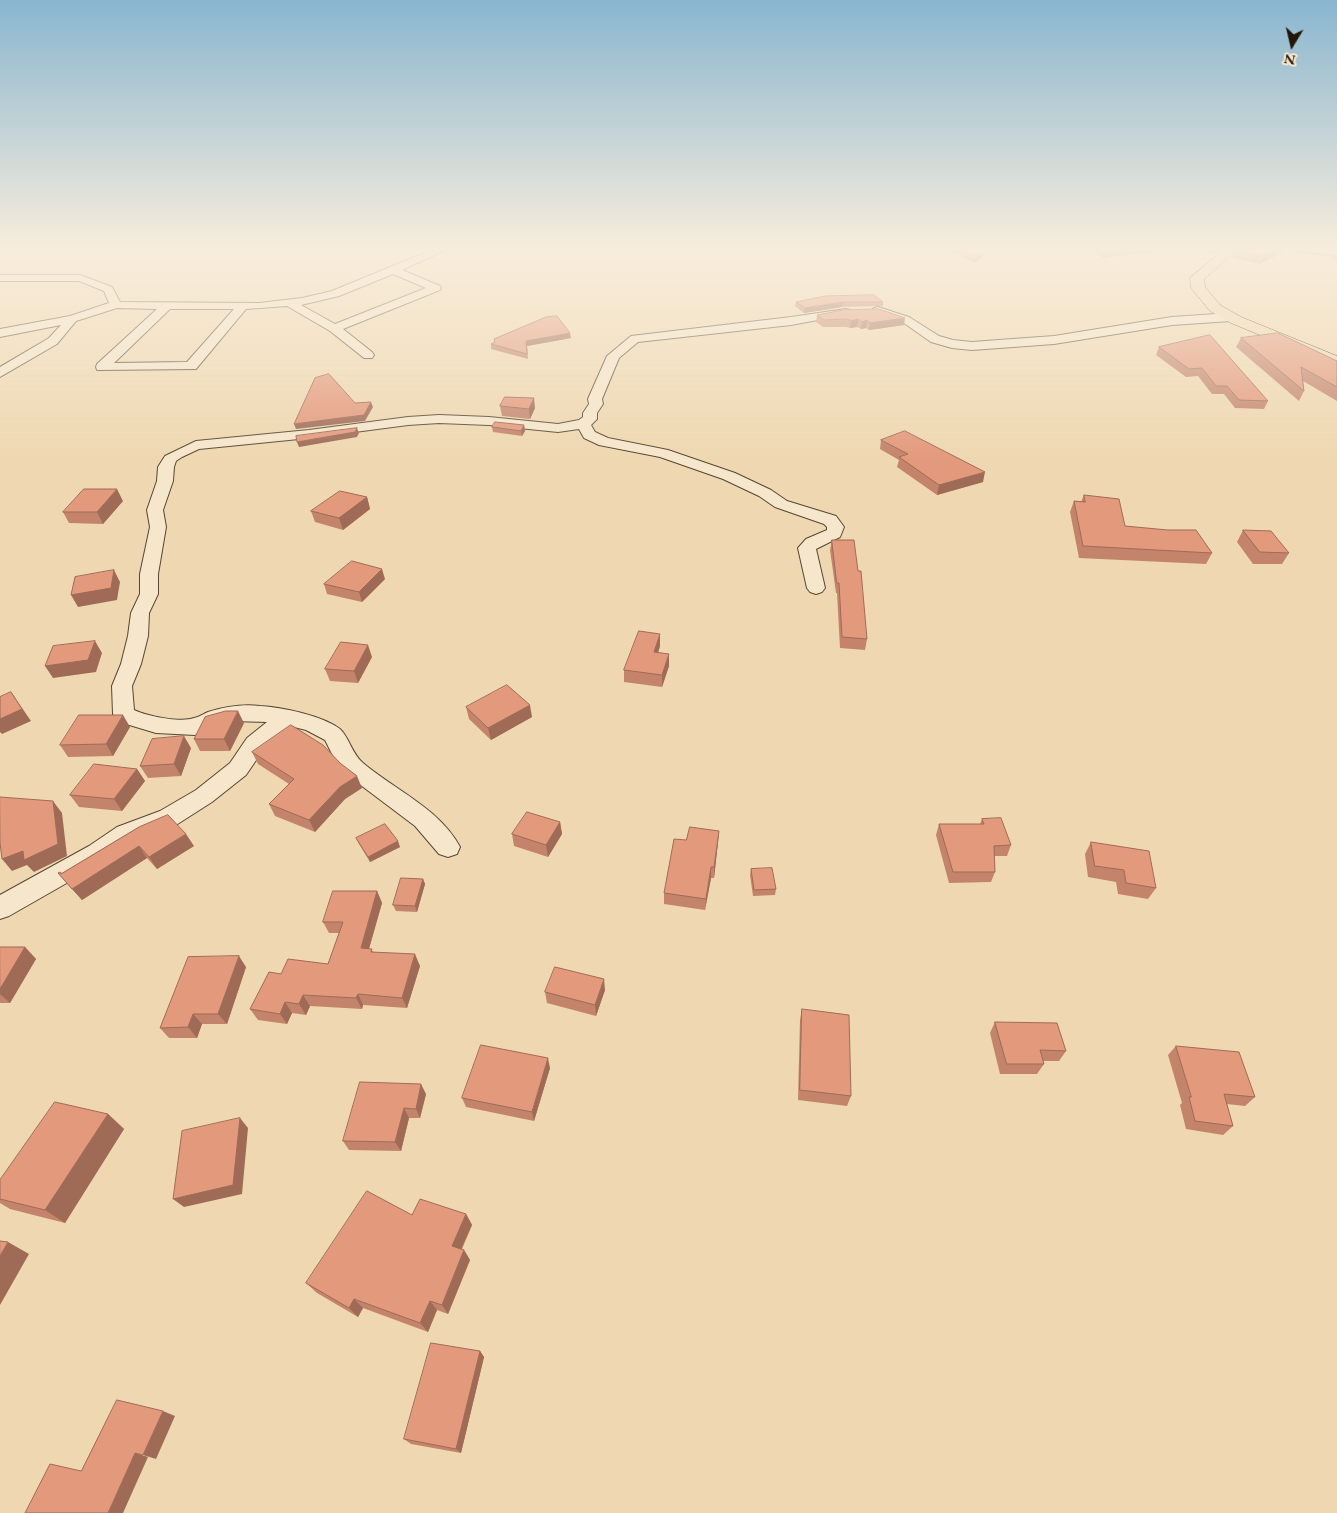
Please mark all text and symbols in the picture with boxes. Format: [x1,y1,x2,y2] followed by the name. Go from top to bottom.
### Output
[1267,20,1317,70] north arrow
[1283,50,1297,70] text: N

